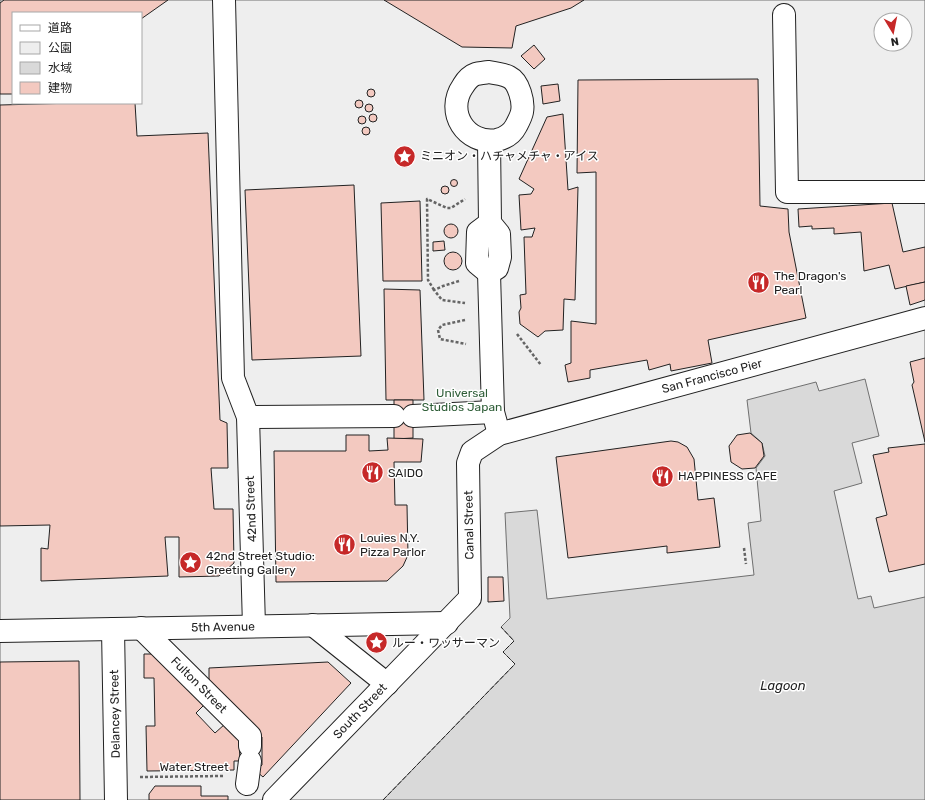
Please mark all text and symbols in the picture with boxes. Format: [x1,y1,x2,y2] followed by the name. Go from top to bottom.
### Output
[12,12,142,104] legend
[873,12,913,52] north arrow
[48,21,72,35] text: 道路
[890,34,900,48] text: N
[48,41,72,55] text: 公園
[48,61,72,75] text: 水域
[48,81,72,95] text: 建物
[391,143,417,169] place icon: ミニオン・ハチャメチャ・アイス
[420,149,599,163] place label: ミニオン・ハチャメチャ・アイス
[774,269,846,297] place label: The Dragon's Pearl
[745,270,771,296] restaurant icon: The Dragon's Pearl
[660,356,764,396] street label: San Francisco Pier
[422,386,502,414] park label: Universal Studios Japan
[360,460,386,486] restaurant icon: SAIDO
[649,463,675,489] restaurant icon: HAPPINESS CAFE
[388,466,423,480] place label: SAIDO
[678,469,777,483] place label: HAPPINESS CAFE
[243,475,259,542] street label: 42nd Street
[461,490,477,560] street label: Canal Street
[360,531,426,559] place label: Louies N.Y. Pizza Parlor
[332,532,358,558] restaurant icon: Louies N.Y. Pizza Parlor
[206,549,315,577] place label: 42nd Street Studio: Greeting Gallery
[177,550,203,576] place icon: 42nd Street Studio: Greeting Gallery
[191,619,255,635] street label: 5th Avenue
[363,630,389,656] place icon: ルー・ワッサーマン
[392,636,500,650] place label: ルー・ワッサーマン
[168,654,230,716] street label: Fulton Street
[107,669,123,759] street label: Delancey Street
[760,678,806,694] water label: Lagoon
[330,680,390,741] street label: South Street
[159,760,229,774] street label: Water Street

